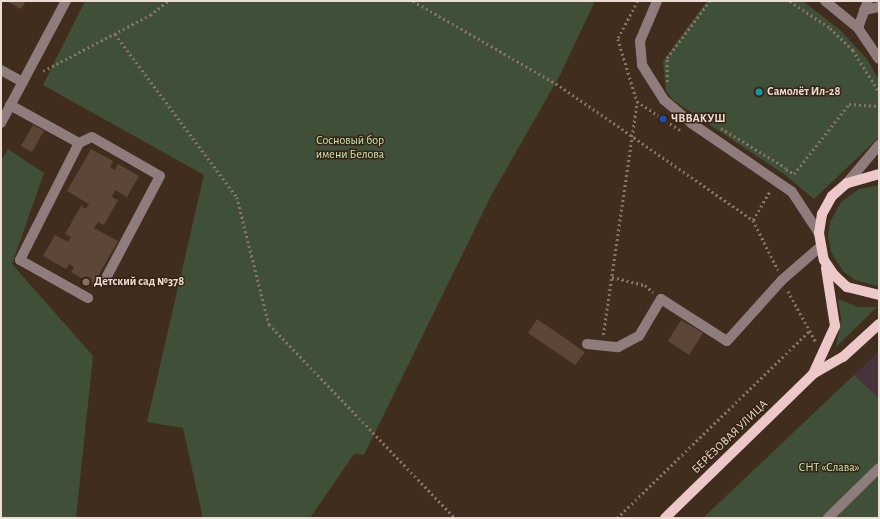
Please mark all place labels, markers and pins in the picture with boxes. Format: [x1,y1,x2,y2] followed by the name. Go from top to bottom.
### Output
[767,85,840,99] place label: Самолёт Ил-28
[754,87,764,97] marker: Самолёт Ил-28
[671,112,726,126] place label: ЧВВАКУШ
[658,114,668,124] marker: ЧВВАКУШ
[94,275,184,289] place label: Детский сад №378
[81,277,91,287] marker: Детский сад №378

